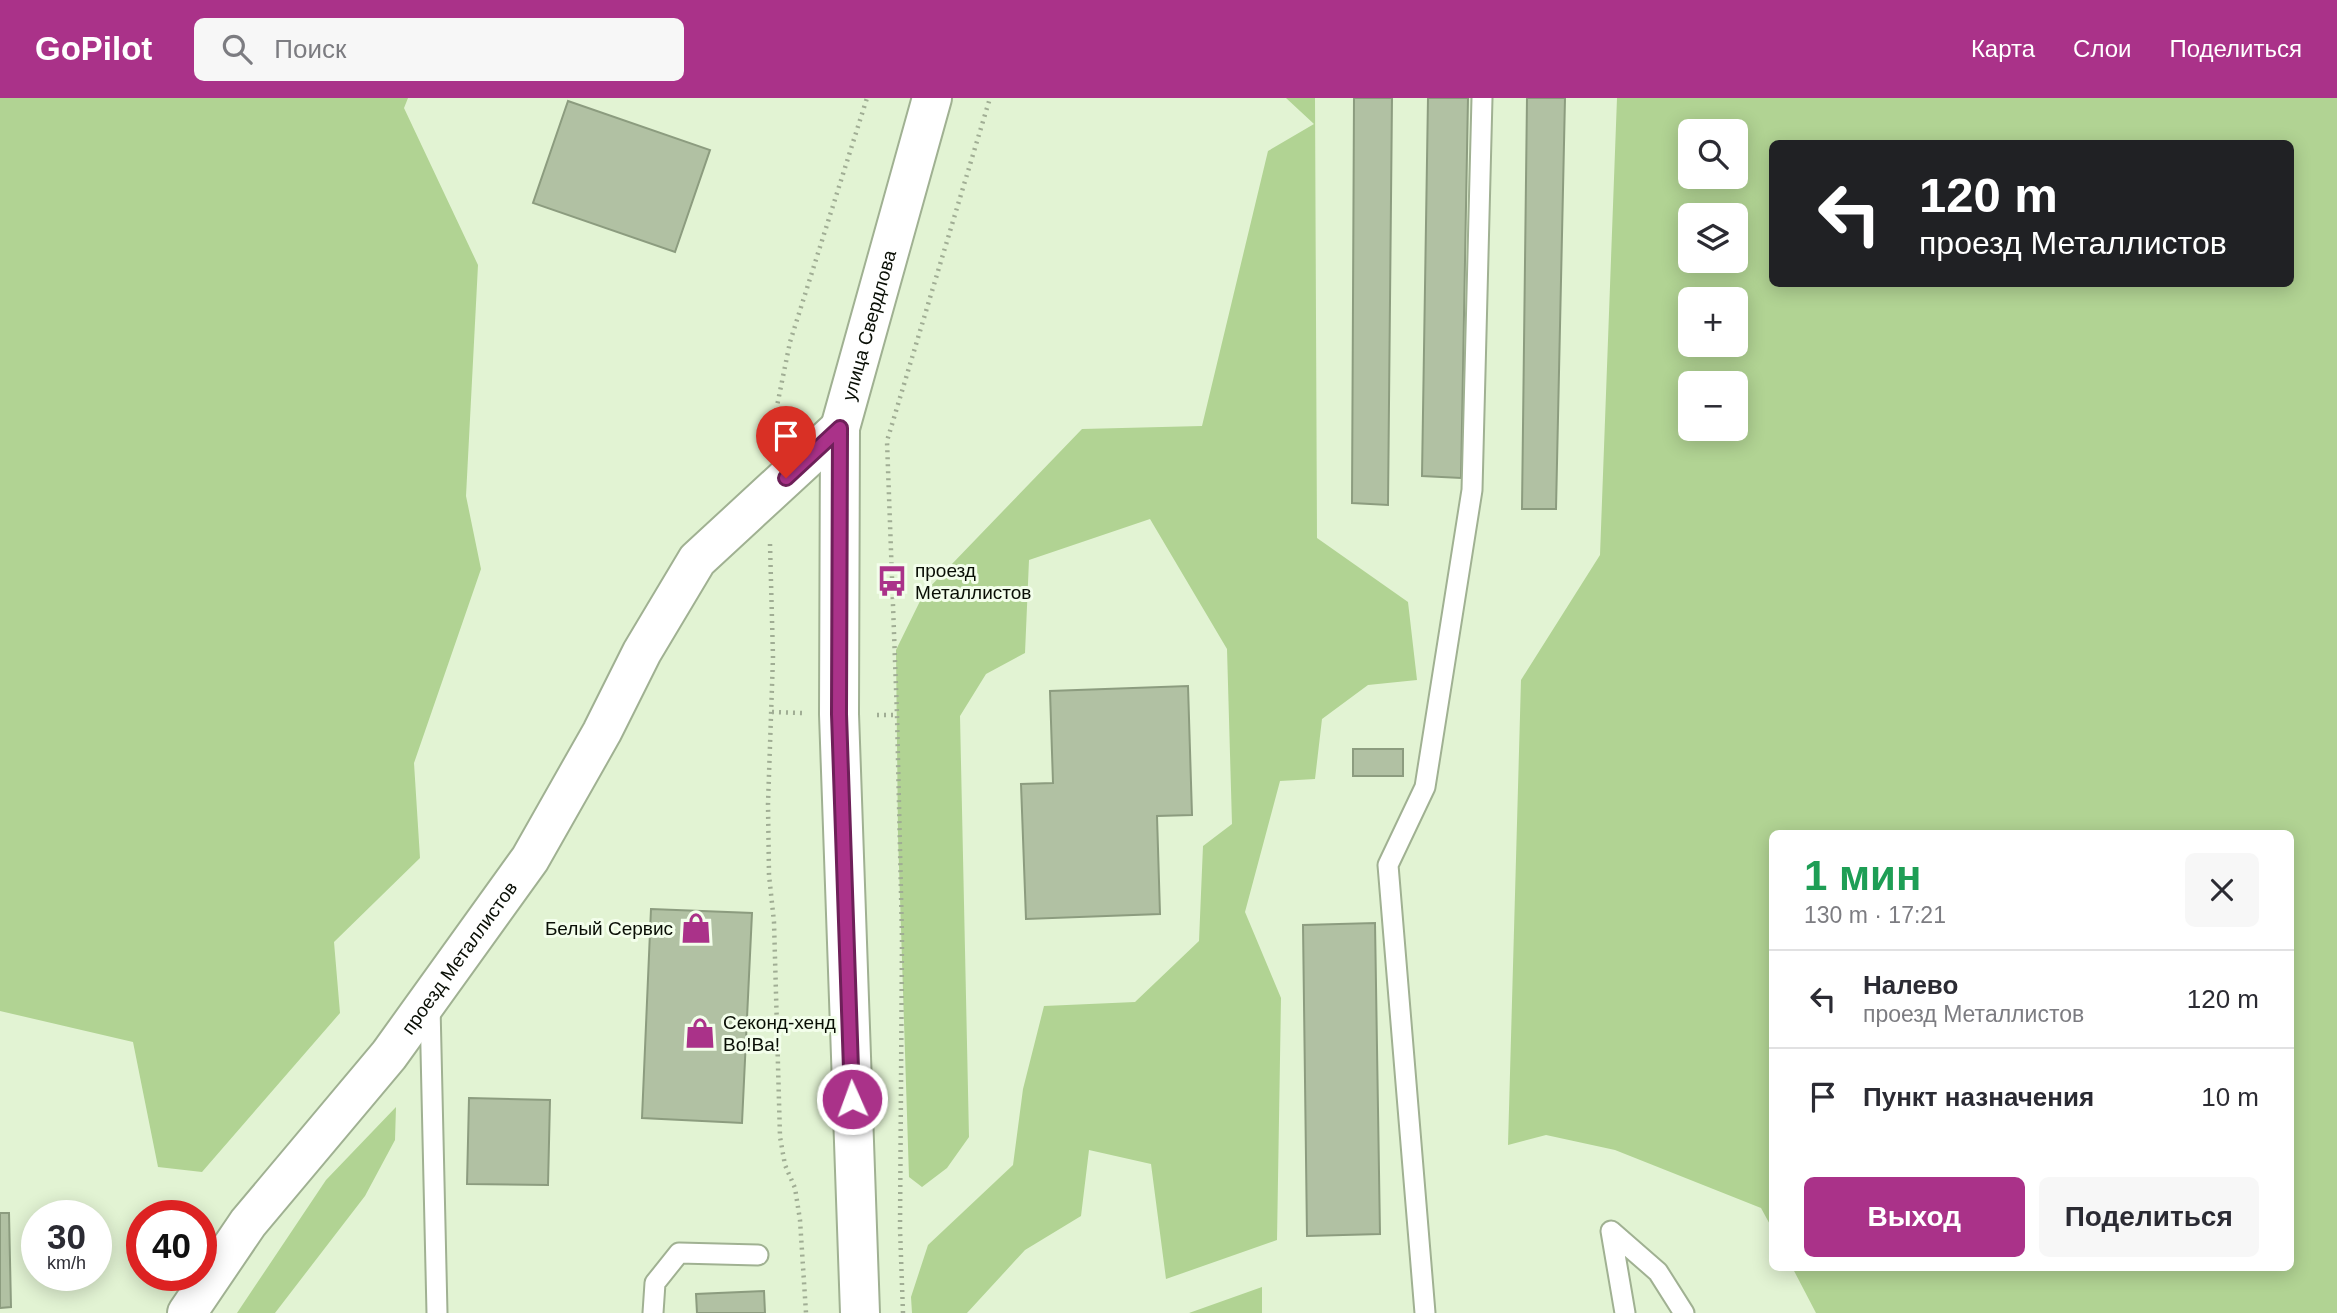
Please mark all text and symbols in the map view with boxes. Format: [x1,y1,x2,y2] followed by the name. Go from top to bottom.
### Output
[194,18,684,81] search box
[35,30,152,67] text: GoPilot
[218,30,256,68] icon: search
[274,34,346,64] text: Поиск
[1971,35,2035,62] text: Карта
[2073,35,2131,62] text: Слои
[2169,35,2302,62] text: Поделиться
[1678,119,1748,441] map controls
[1678,119,1748,189] button: search
[1804,168,1895,259] icon: left
[1919,168,2058,222] text: 120 m
[1678,203,1748,273] button: layers
[1919,225,2227,261] text: проезд Металлистов
[838,247,900,403] street label: улица Свердлова
[1678,287,1748,357] button: +
[1678,371,1748,441] button: −
[756,406,816,478] pin
[767,417,805,455] icon: arrive
[915,560,1031,603] place label: проезд Металлистов
[875,564,909,598] bus stop icon: проезд Металлистов
[1804,852,1921,899] text: 1 мин
[2185,853,2259,927] button: close
[397,877,521,1038] street label: проезд Металлистов
[1804,902,1946,928] text: 130 m · 17:21
[679,911,713,945] shop icon: Белый Сервис
[545,918,673,939] place label: Белый Сервис
[1863,970,1958,1000] text: Налево
[1804,980,1842,1018] icon: left
[2187,984,2259,1014] text: 120 m
[1863,1001,2084,1027] text: проезд Металлистов
[723,1012,836,1055] place label: Секонд-хенд Во!Ва!
[683,1016,717,1050] shop icon: Секонд-хенд Во!Ва!
[815,1062,889,1136] position arrow
[1804,1078,1842,1116] icon: arrive
[1863,1082,2094,1112] text: Пункт назначения
[2201,1082,2259,1112] text: 10 m
[1804,1177,2025,1257] button: Выход
[2039,1177,2259,1257] button: Поделиться
[126,1200,217,1291] speed limit sign: 40
[47,1217,86,1256] text: 30
[47,1253,86,1273] text: km/h

